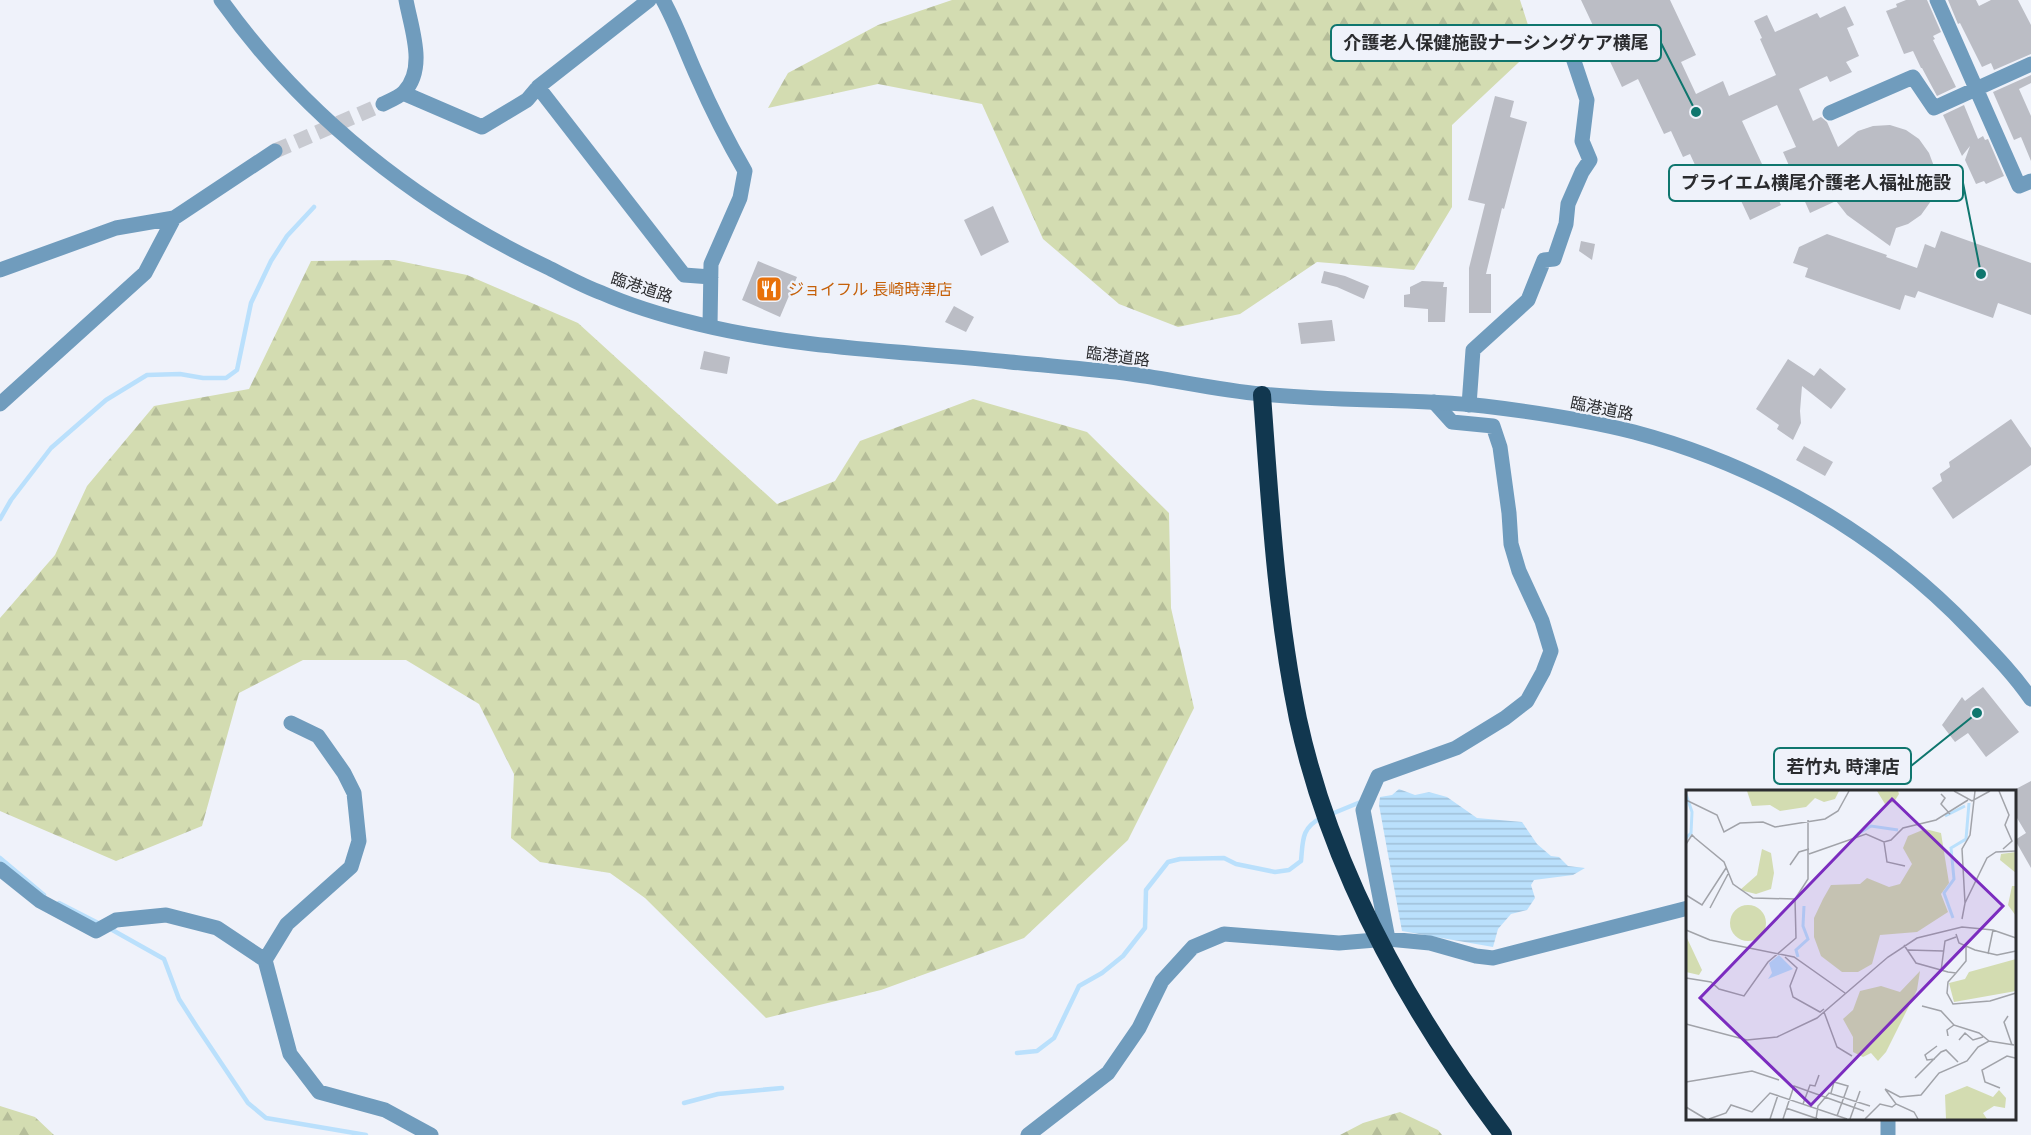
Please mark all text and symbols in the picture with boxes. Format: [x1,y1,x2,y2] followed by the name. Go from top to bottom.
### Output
[1331,25,1661,61] callout: 介護老人保健施設ナーシングケア横尾
[1343,31,1649,54] text: 介護老人保健施設ナーシングケア横尾
[1669,165,1963,201] callout: プライエム横尾介護老人福祉施設
[1681,171,1951,194] text: プライエム横尾介護老人福祉施設
[608,268,676,306] street label: 臨港道路
[754,274,784,304] restaurant icon: ジョイフル 長崎時津店
[788,279,952,299] place label: ジョイフル 長崎時津店
[1085,342,1151,370] street label: 臨港道路
[1569,392,1635,424] street label: 臨港道路
[1774,748,1911,784] callout: 若竹丸 時津店
[1787,755,1899,778] text: 若竹丸 時津店
[1686,790,2016,1120] inset map

